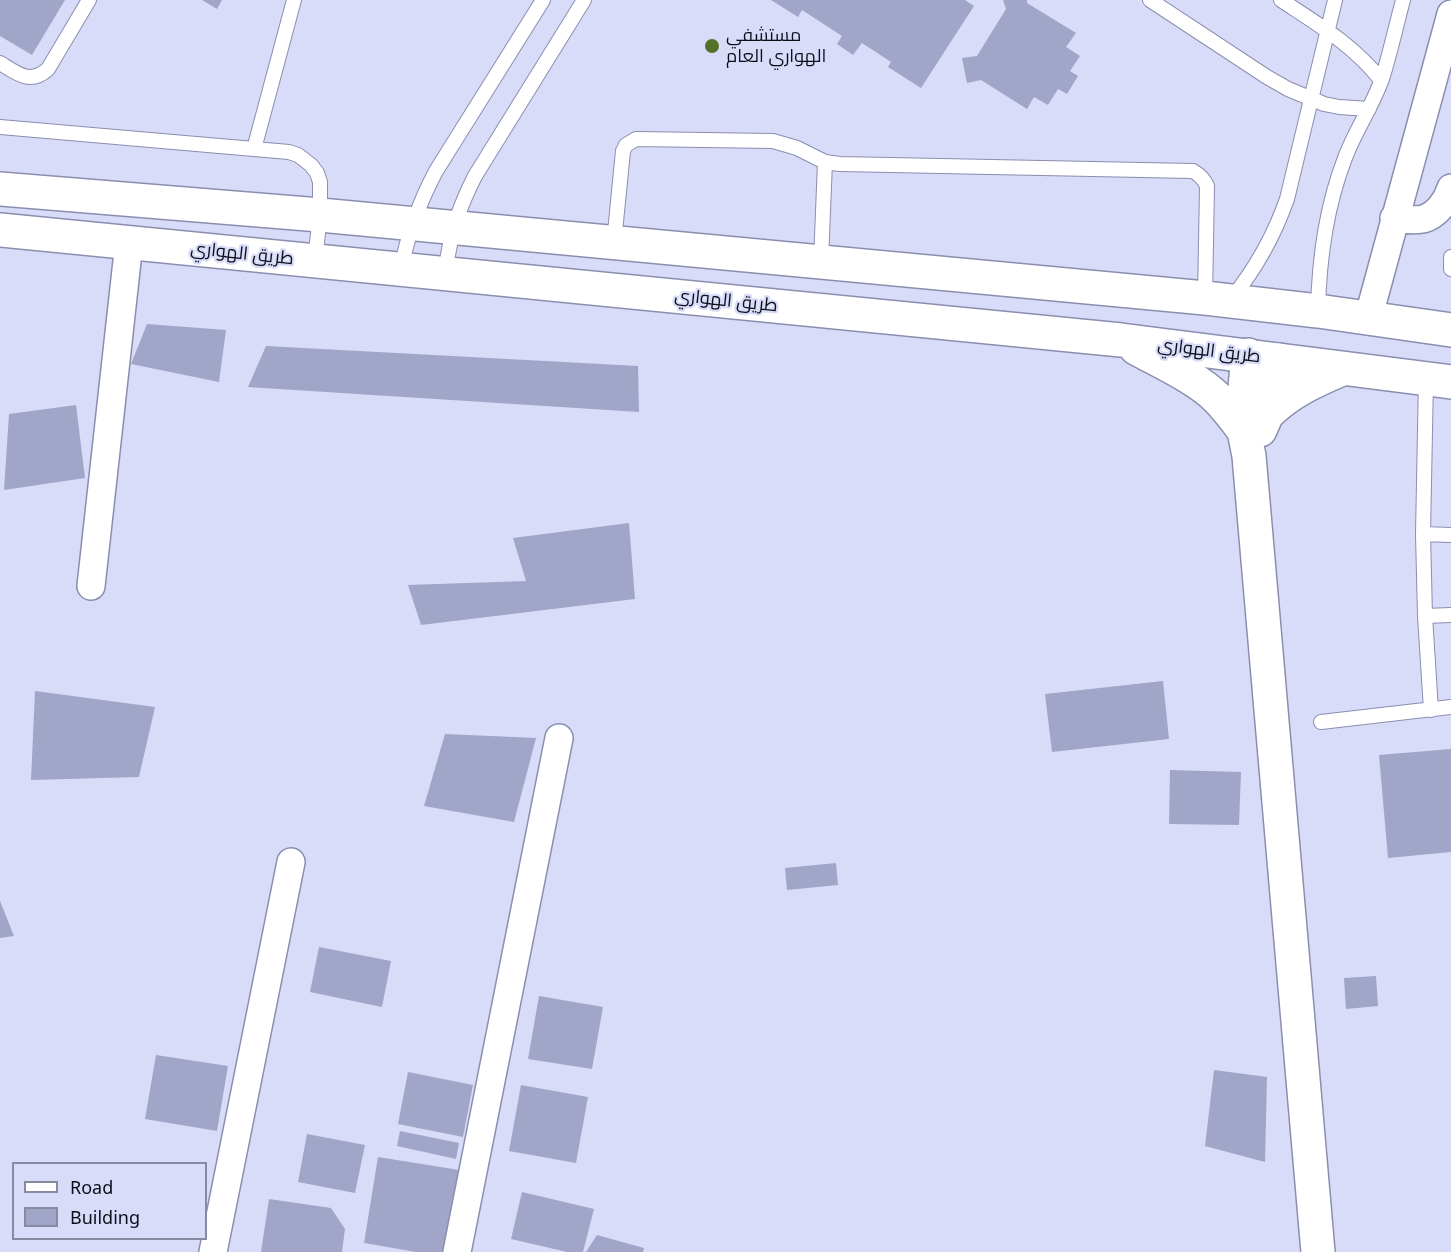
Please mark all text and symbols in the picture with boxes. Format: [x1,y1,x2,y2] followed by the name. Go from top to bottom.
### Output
[726,25,826,68] place label: مستشفي الهواري العام
[703,37,721,55] marker: مستشفي الهواري العام
[189,238,295,270] street label: طريق الهواري
[673,285,779,317] street label: طريق الهواري
[1156,334,1262,368] street label: طريق الهواري
[12,1162,207,1240] legend
[70,1175,113,1199] text: Road
[70,1205,140,1229] text: Building

